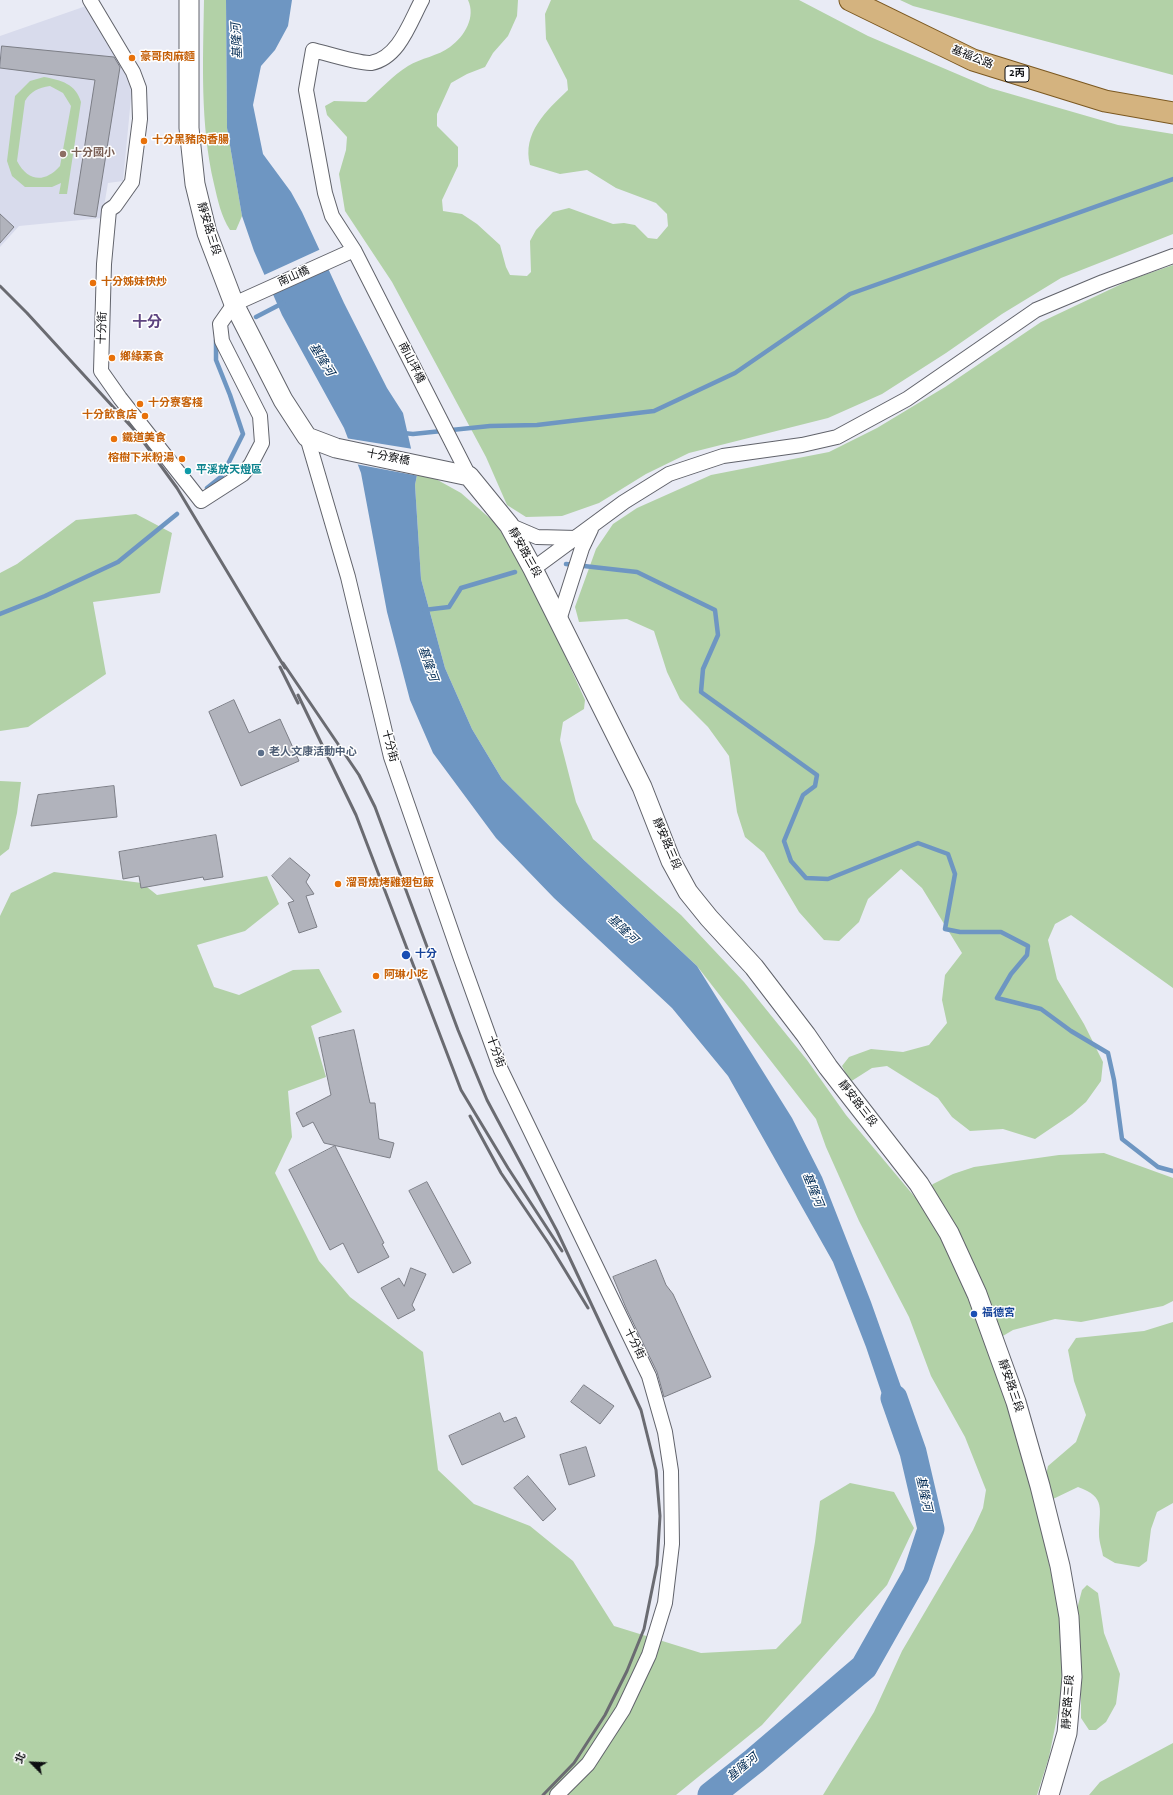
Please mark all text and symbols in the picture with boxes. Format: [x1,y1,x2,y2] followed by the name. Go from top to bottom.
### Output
[230,23,246,59] water label: 基隆河
[949,44,995,72] street label: 基福公路
[140,51,195,65] place label: 豪哥肉麻麵
[127,53,137,63] marker: 豪哥肉麻麵
[1005,66,1029,82] road number: 2丙
[152,134,229,148] place label: 十分黑豬肉香腸
[139,136,149,146] marker: 十分黑豬肉香腸
[71,147,115,161] place label: 十分國小
[58,149,68,159] marker: 十分國小
[194,201,222,257] street label: 靜安路三段
[276,264,312,290] street label: 南山橋
[101,276,167,290] place label: 十分姊妹快炒
[88,278,98,288] marker: 十分姊妹快炒
[96,311,110,345] street label: 十分街
[132,315,162,333] district label: 十分
[395,340,427,386] street label: 南山坪橋
[305,341,337,379] water label: 基隆河
[120,351,164,365] place label: 鄉緣素食
[107,353,117,363] marker: 鄉緣素食
[148,397,203,411] place label: 十分寮客棧
[135,399,145,409] marker: 十分寮客棧
[82,409,137,423] place label: 十分飲食店
[140,411,150,421] marker: 十分飲食店
[122,432,166,446] place label: 鐵道美食
[109,434,119,444] marker: 鐵道美食
[365,447,411,469] street label: 十分寮橋
[108,452,174,466] place label: 榕樹下米粉湯
[177,454,187,464] marker: 榕樹下米粉湯
[196,464,262,478] place label: 平溪放天燈區
[183,466,193,476] marker: 平溪放天燈區
[505,526,543,580] street label: 靜安路三段
[414,645,440,683] water label: 基隆河
[378,728,400,764] street label: 十分街
[269,746,357,760] place label: 老人文康活動中心
[256,748,266,758] marker: 老人文康活動中心
[649,816,683,872] street label: 靜安路三段
[346,877,434,891] place label: 溜哥燒烤雞翅包飯
[333,879,343,889] marker: 溜哥燒烤雞翅包飯
[604,912,640,948] water label: 基隆河
[415,948,437,962] place label: 十分
[400,949,412,961] marker: 十分
[384,969,428,983] place label: 阿琳小吃
[371,971,381,981] marker: 阿琳小吃
[483,1034,507,1070] street label: 十分街
[835,1078,879,1130] street label: 靜安路三段
[799,1171,825,1209] water label: 基隆河
[982,1307,1015,1321] place label: 福德宮
[969,1309,979,1319] marker: 福德宮
[621,1326,647,1362] street label: 十分街
[995,1358,1025,1414] street label: 靜安路三段
[912,1475,934,1513] water label: 基隆河
[1060,1674,1078,1730] street label: 靜安路三段
[12,1743,52,1783] north arrow
[11,1750,30,1766] text: 北
[725,1751,761,1785] water label: 基隆河

